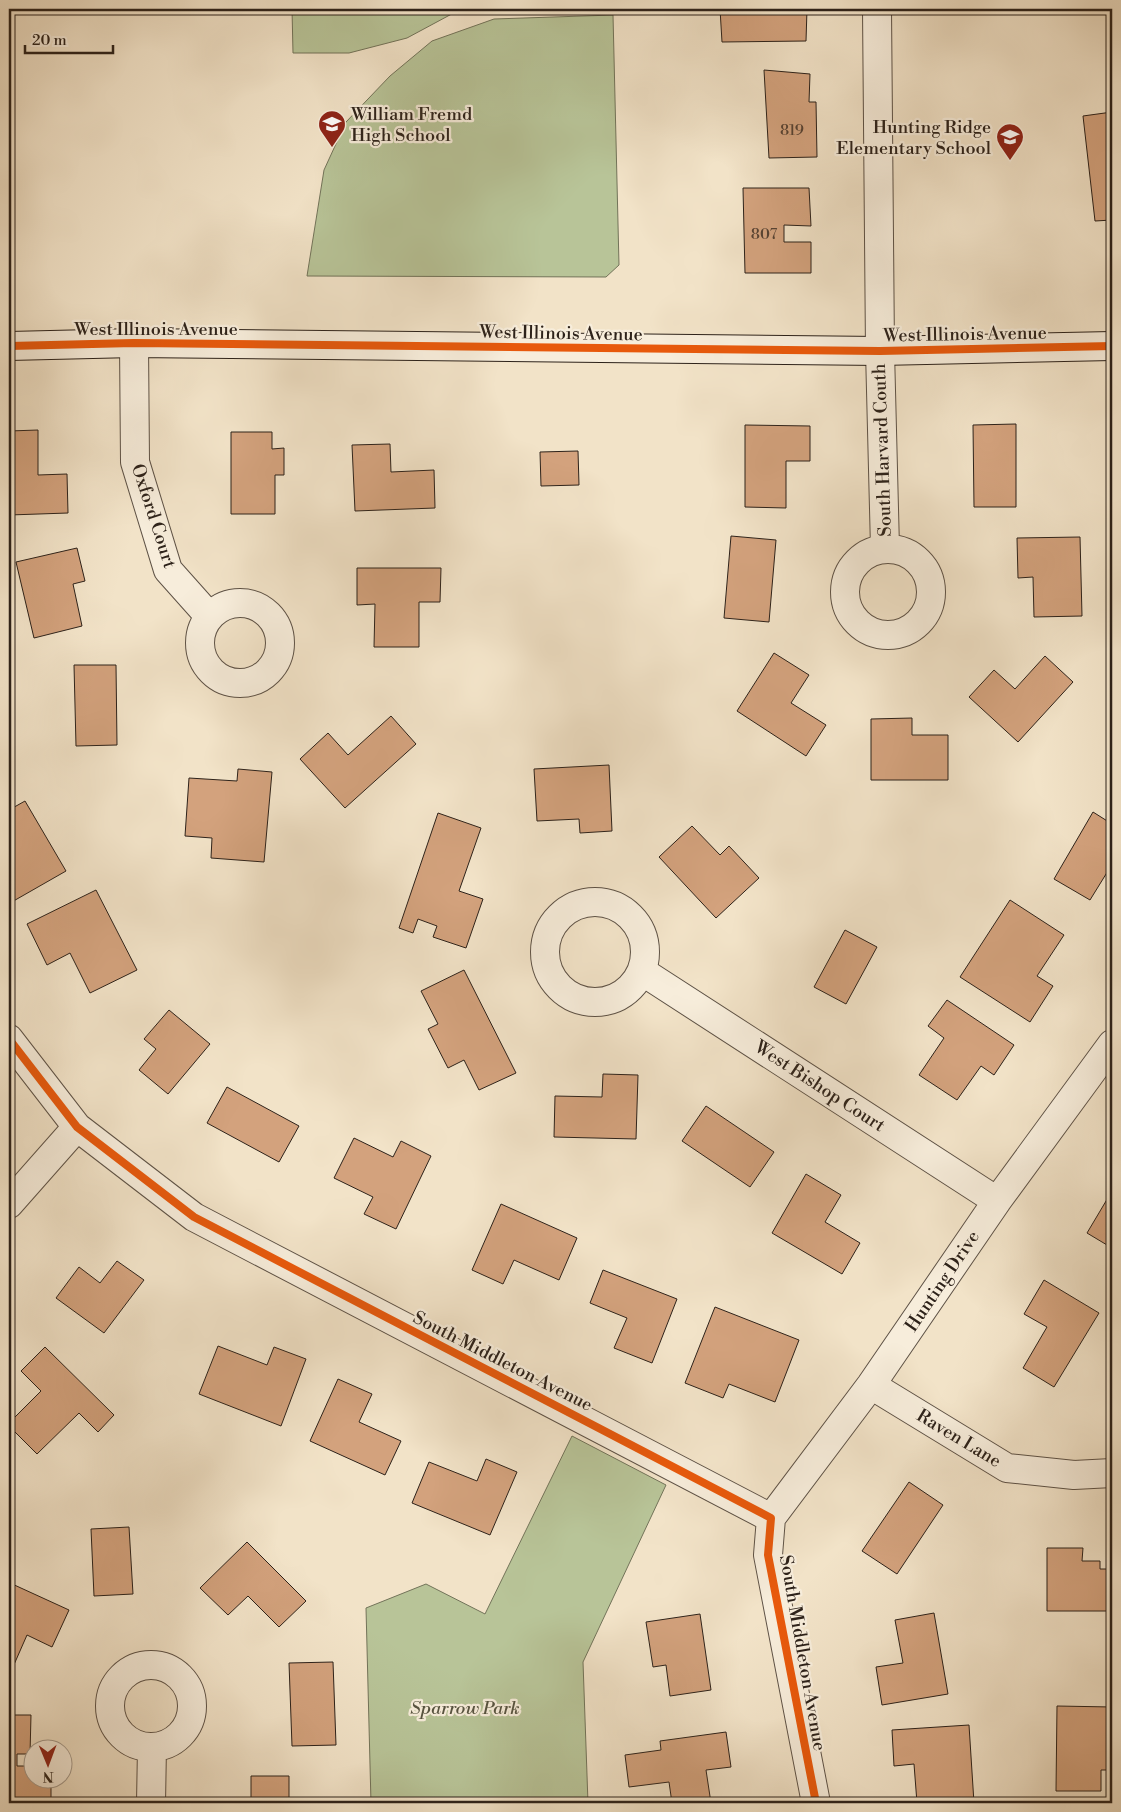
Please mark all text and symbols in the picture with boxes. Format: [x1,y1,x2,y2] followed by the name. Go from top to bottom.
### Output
[25,22,112,54] scale bar
[32,31,67,50] text: 20 m
[350,103,473,147] place label: William Fremd High School
[317,109,347,148] school or university icon: William Fremd High School
[836,116,992,160] place label: Hunting Ridge Elementary School
[780,121,804,140] house number: 819
[995,122,1025,161] school or university icon: Hunting Ridge Elementary School
[751,225,778,244] house number: 807
[73,318,238,341] street label: West Illinois Avenue
[478,321,643,346] street label: West Illinois Avenue
[882,322,1047,347] street label: West Illinois Avenue
[868,363,897,537] street label: South Harvard Couth
[126,461,181,572] street label: Oxford Court
[749,1035,890,1138] street label: West Bishop Court
[900,1226,985,1336] street label: Hunting Drive
[409,1306,596,1417] street label: South Middleton Avenue
[912,1404,1005,1473] street label: Raven Lane
[774,1553,831,1753] street label: South Middleton Avenue
[410,1697,520,1720] park label: Sparrow Park
[22,1740,72,1790] north arrow
[43,1767,54,1785] text: N

